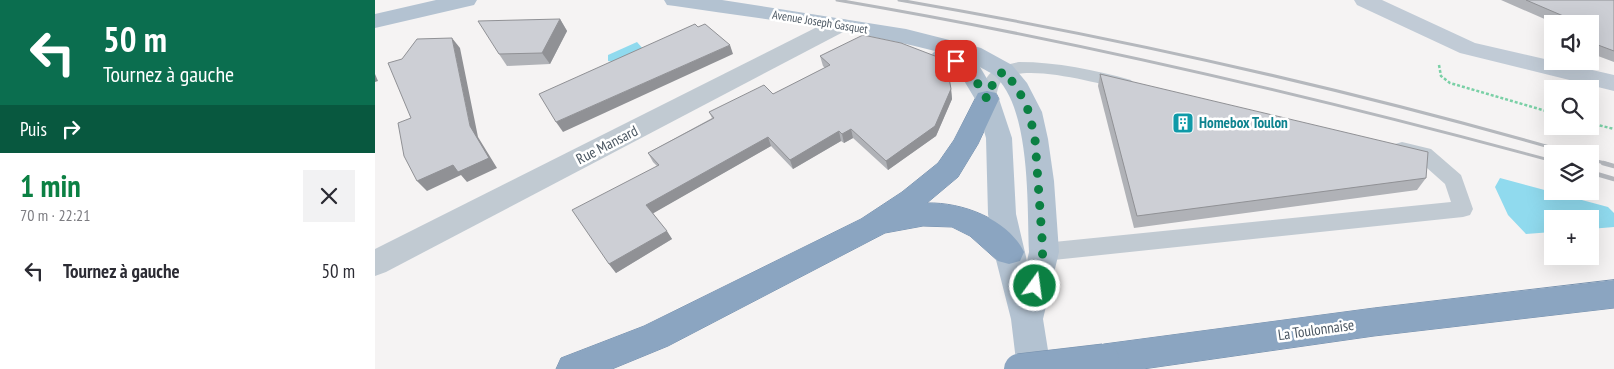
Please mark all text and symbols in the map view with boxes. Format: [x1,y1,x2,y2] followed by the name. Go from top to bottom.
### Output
[771,7,870,37] street label: Avenue Joseph Gasquet
[1544,15,1599,265] map controls
[1544,15,1599,70] button: sound
[103,16,167,62] text: 50 m
[20,20,85,85] icon: left
[935,40,977,82] pin
[942,47,970,75] icon: arrive
[103,60,234,88] text: Tournez à gauche
[1544,80,1599,135] button: search
[1171,111,1195,135] building icon: Homebox Toulon
[1199,113,1288,132] place label: Homebox Toulon
[57,115,85,143] icon: right
[20,117,47,141] text: Puis
[573,121,641,168] street label: Rue Mansard
[1544,145,1599,200] button: layers
[20,166,81,205] text: 1 min
[303,170,355,222] button: close
[20,205,91,225] text: 70 m · 22:21
[1544,210,1599,265] button: +
[20,257,48,285] icon: left
[63,259,180,283] text: Tournez à gauche
[322,259,355,283] text: 50 m
[1008,259,1060,311] position arrow
[1277,315,1355,344] street label: La Toulonnaise

